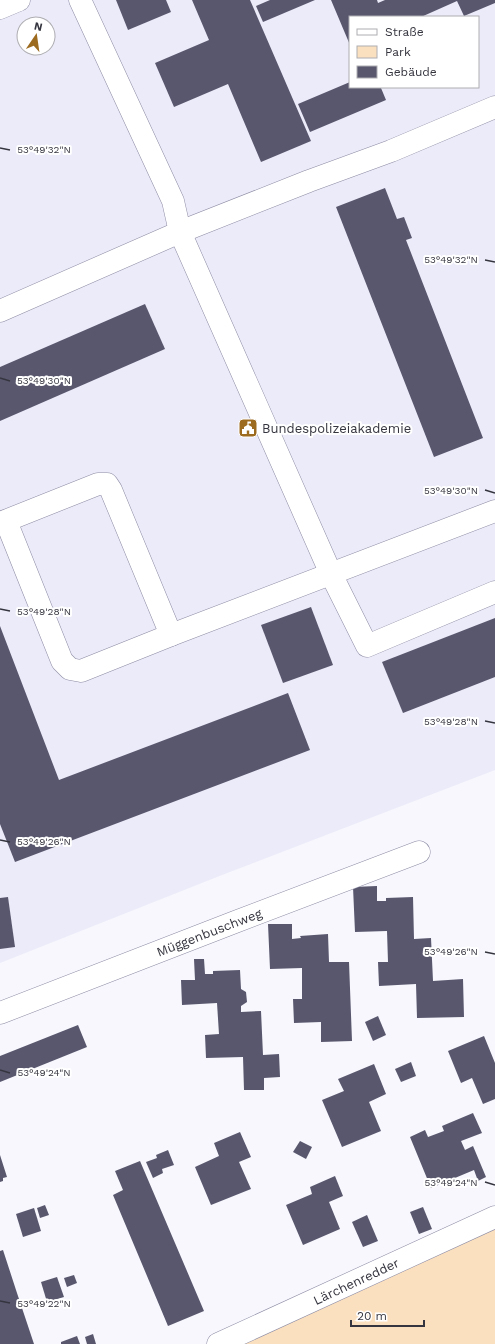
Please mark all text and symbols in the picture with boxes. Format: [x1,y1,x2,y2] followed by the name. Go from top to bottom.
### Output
[16,16,56,56] north arrow
[349,16,479,88] legend
[33,19,44,34] text: N
[385,25,424,39] text: Straße
[385,45,411,59] text: Park
[385,65,437,79] text: Gebäude
[17,144,71,155] text: 53°49'32"N
[424,254,478,265] text: 53°49'32"N
[17,375,71,386] text: 53°49'30"N
[237,417,259,439] public building icon: Bundespolizeiakademie
[262,421,411,436] place label: Bundespolizeiakademie
[424,485,478,496] text: 53°49'30"N
[17,606,71,617] text: 53°49'28"N
[424,716,478,727] text: 53°49'28"N
[17,836,71,847] text: 53°49'26"N
[154,905,264,959] street label: Müggenbuschweg
[424,946,478,957] text: 53°49'26"N
[17,1067,71,1078] text: 53°49'24"N
[424,1177,478,1188] text: 53°49'24"N
[311,1255,401,1308] street label: Lärchenredder
[17,1298,71,1309] text: 53°49'22"N
[351,1302,424,1328] scale bar
[357,1309,387,1323] text: 20 m

